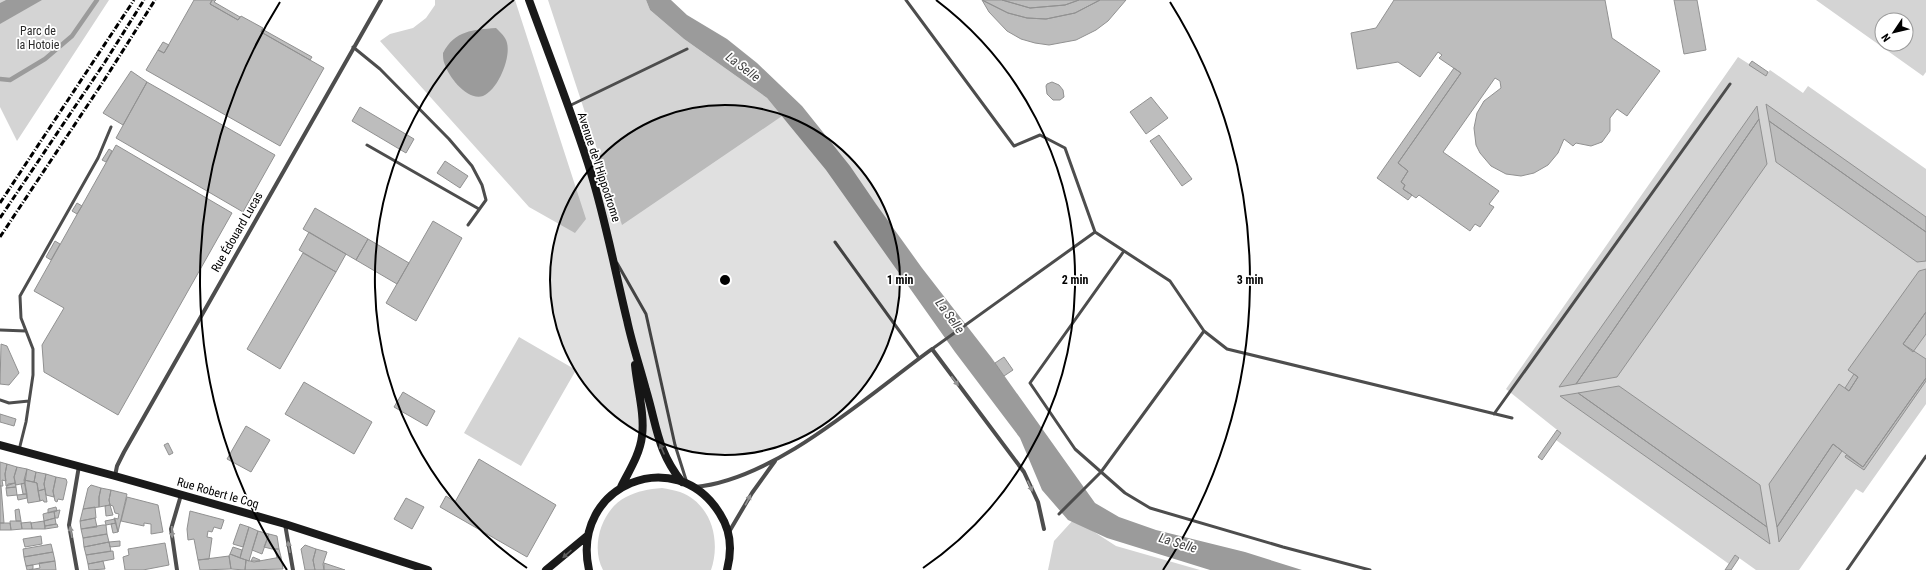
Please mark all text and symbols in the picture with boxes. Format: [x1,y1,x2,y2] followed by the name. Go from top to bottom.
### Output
[1874,12,1914,52] north arrow
[17,24,60,52] park label: Parc de la Hotoie
[1879,31,1893,44] text: N
[723,49,763,85] water label: La Selle
[575,110,623,224] street label: Avenue de l'Hippodrome
[208,189,266,275] street label: Rue Édouard Lucas
[718,273,732,287] centre of rings
[887,273,913,287] text: 1 min
[1062,273,1088,287] text: 2 min
[1237,273,1263,287] text: 3 min
[932,296,968,336] water label: La Selle
[951,375,959,386] one-way arrow
[659,443,665,454] one-way arrow
[175,475,261,511] street label: Rue Robert le Coq
[1027,480,1034,492] one-way arrow
[745,494,751,506] one-way arrow
[67,525,73,538] one-way arrow
[169,526,175,539] one-way arrow
[1157,530,1199,556] water label: La Selle
[286,541,292,553] one-way arrow
[562,549,572,558] one-way arrow

